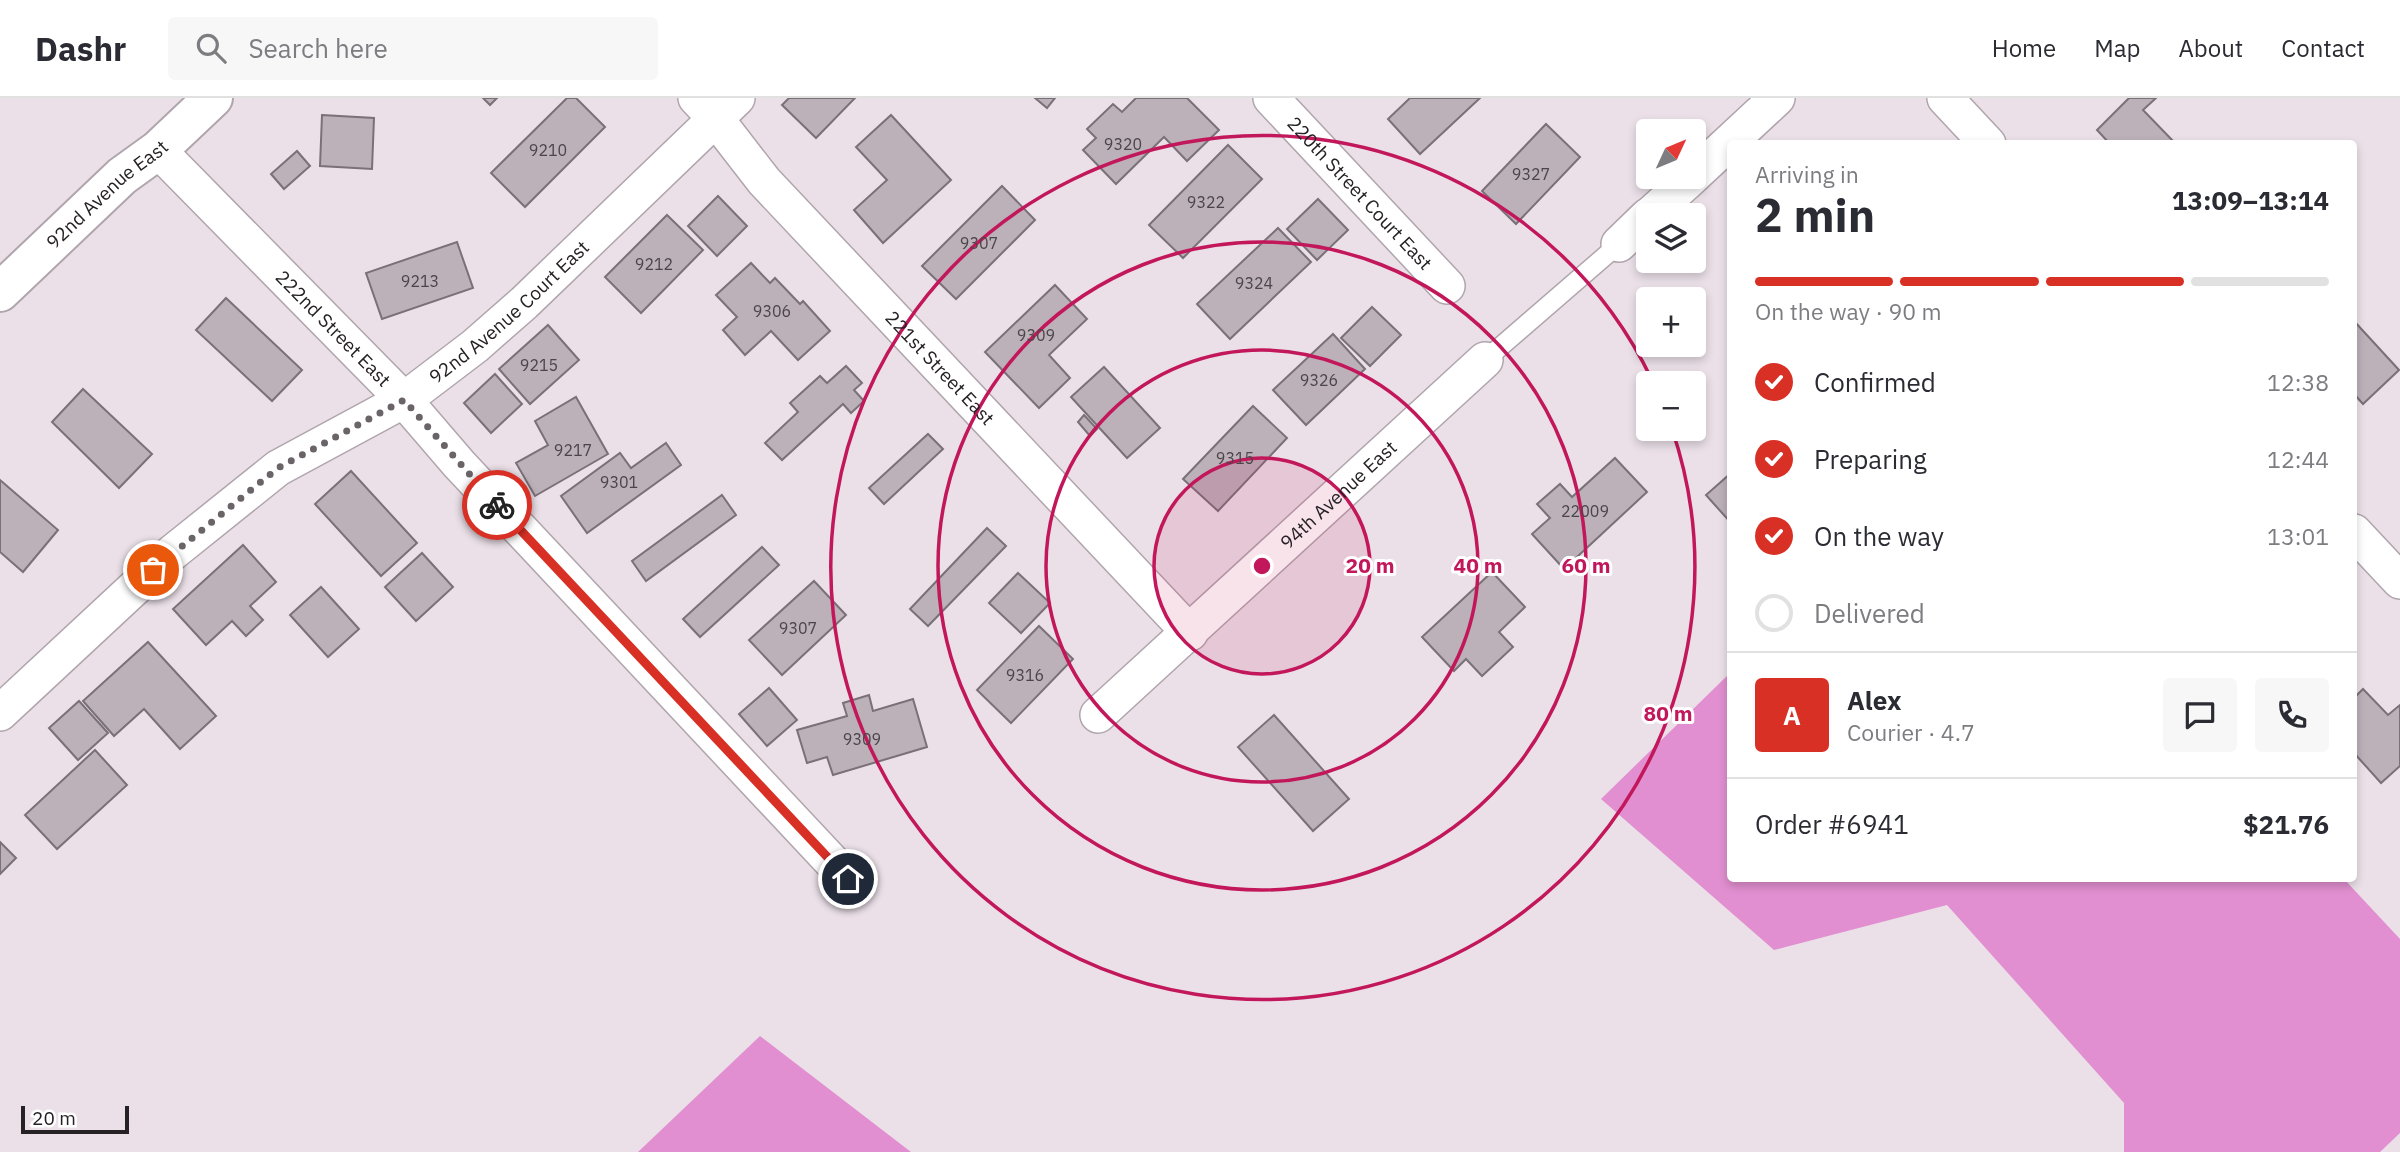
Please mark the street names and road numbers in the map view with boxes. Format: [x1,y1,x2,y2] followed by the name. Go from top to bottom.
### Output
[1282,111,1437,275] street label: 220th Street Court East
[41,135,173,254] street label: 92nd Avenue East
[424,235,594,389] street label: 92nd Avenue Court East
[271,265,396,392] street label: 222nd Street East
[880,306,1000,430] street label: 221st Street East
[1275,435,1402,554] street label: 94th Avenue East

